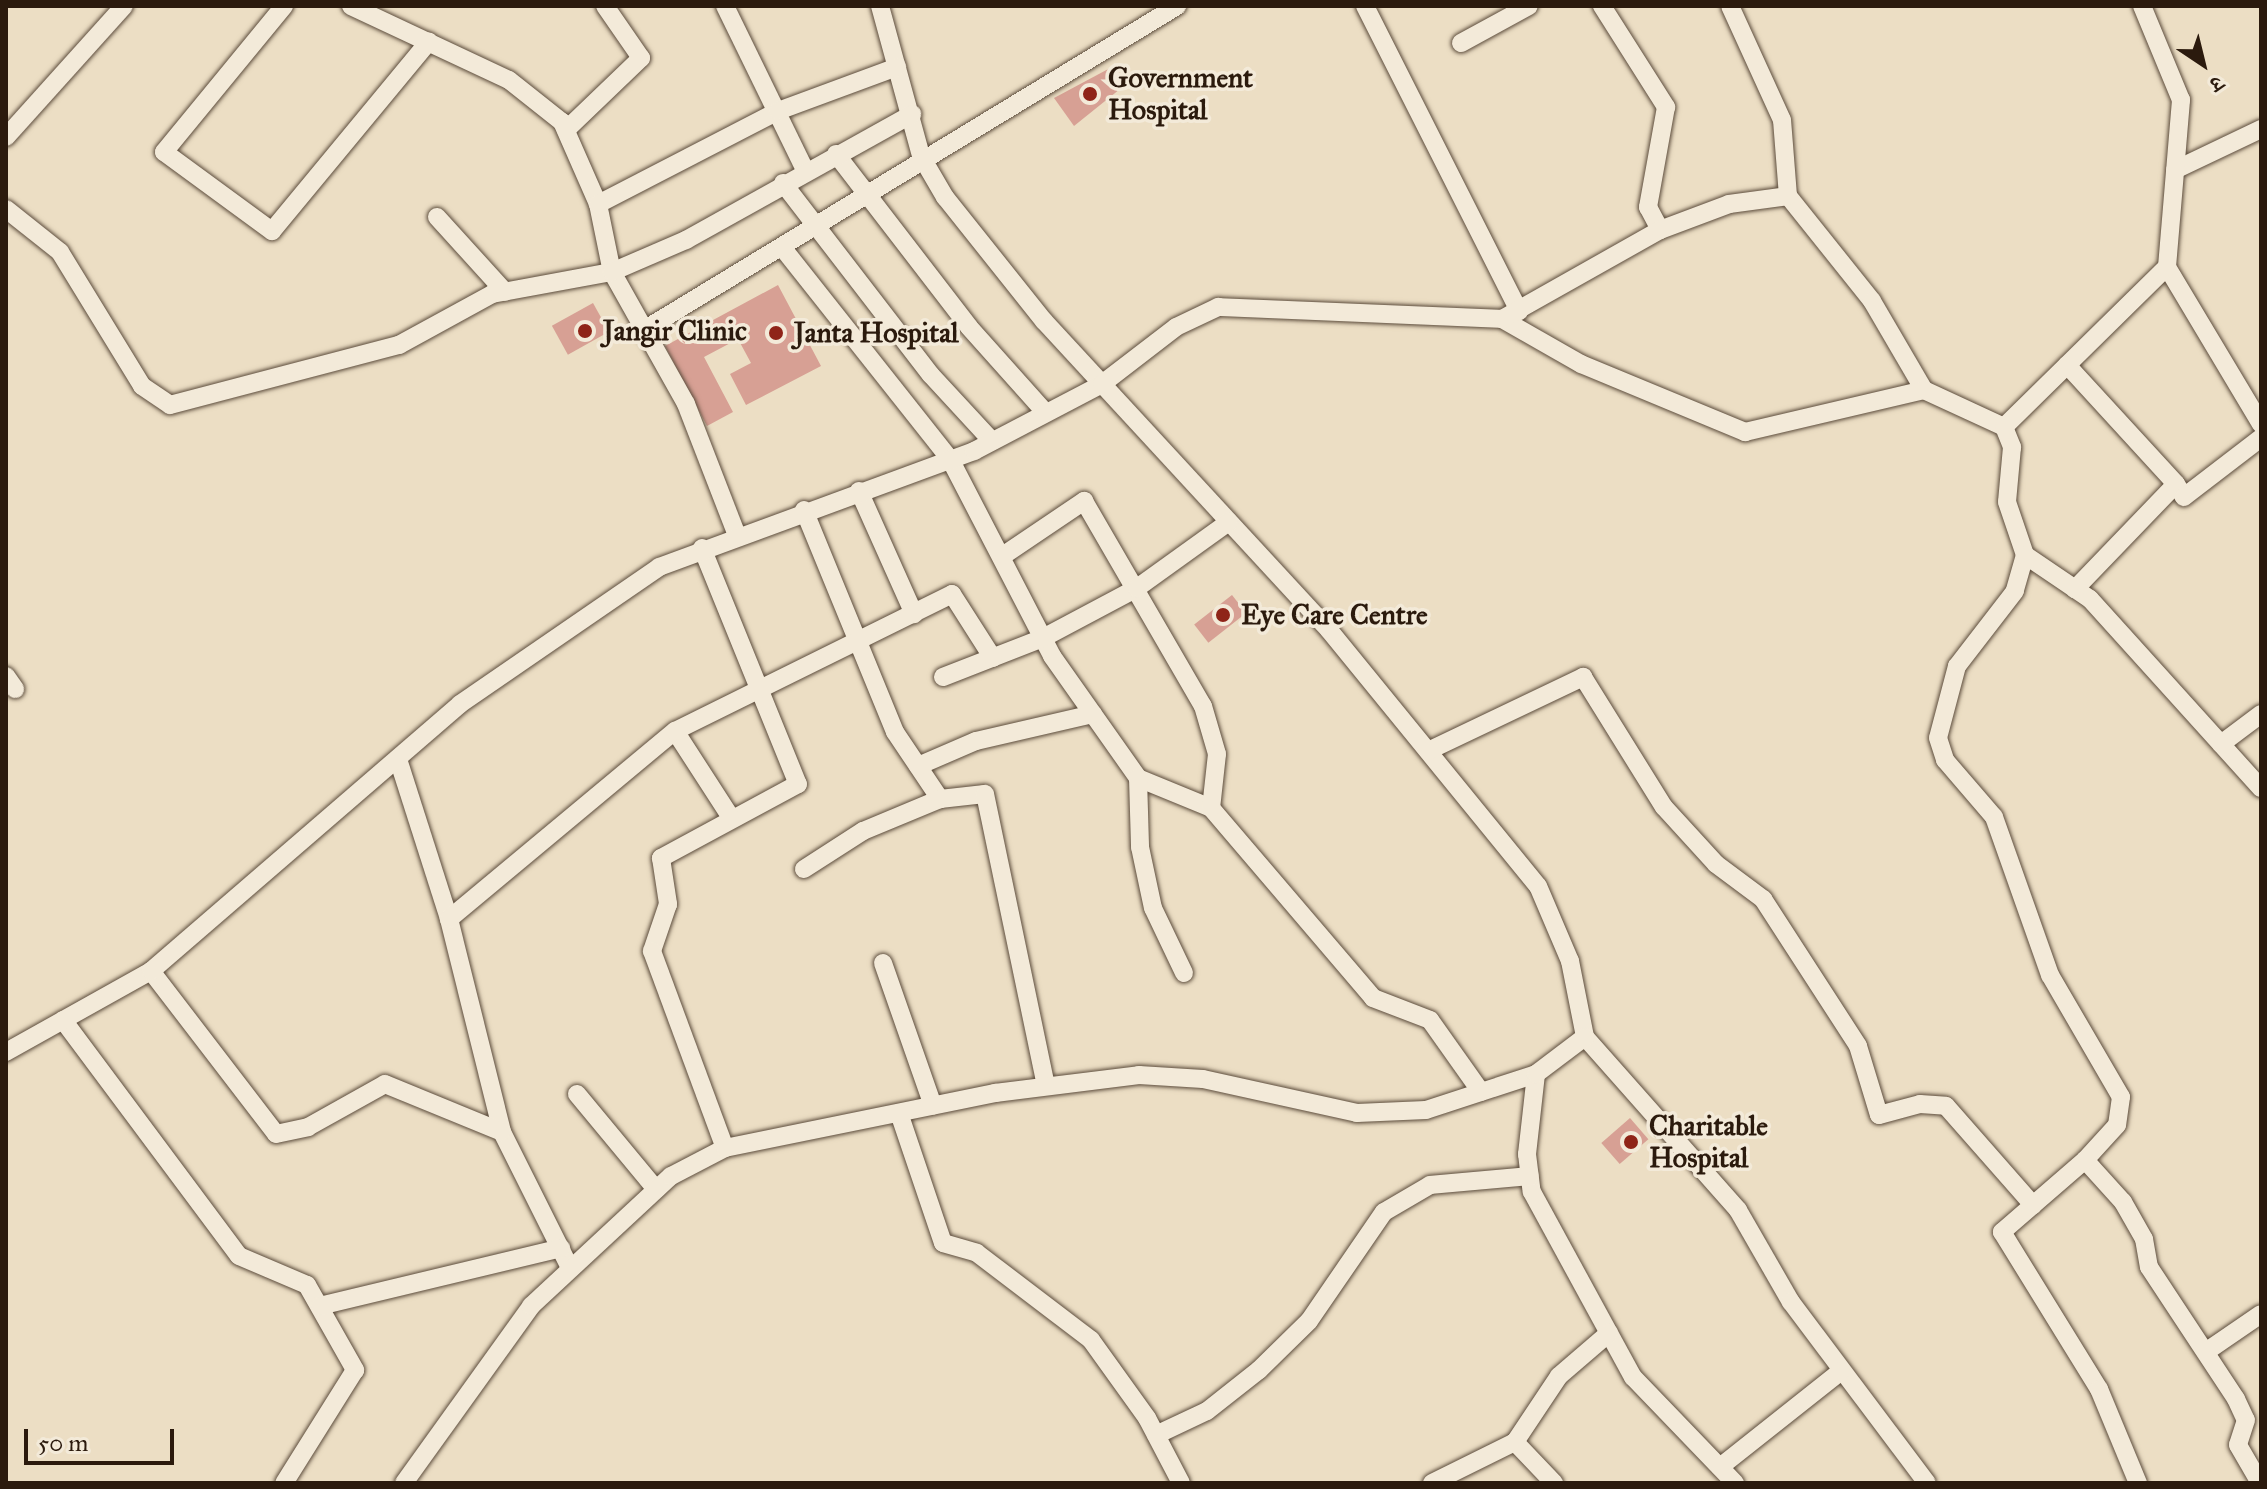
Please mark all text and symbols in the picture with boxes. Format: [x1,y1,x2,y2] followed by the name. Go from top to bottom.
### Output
[2163,24,2243,104] north arrow
[1108,61,1253,127] place label: Government Hospital
[2205,70,2229,98] text: उ
[1079,83,1101,105] marker: Government Hospital
[603,314,747,348] place label: Jangir Clinic
[794,316,959,350] place label: Janta Hospital
[574,320,596,342] marker: Jangir Clinic
[765,322,787,344] marker: Janta Hospital
[1241,598,1428,632] place label: Eye Care Centre
[1212,604,1234,626] marker: Eye Care Centre
[1649,1109,1768,1175] place label: Charitable Hospital
[1620,1131,1642,1153] marker: Charitable Hospital
[28,1413,178,1463] scale bar
[38,1428,88,1458] text: 50 m

